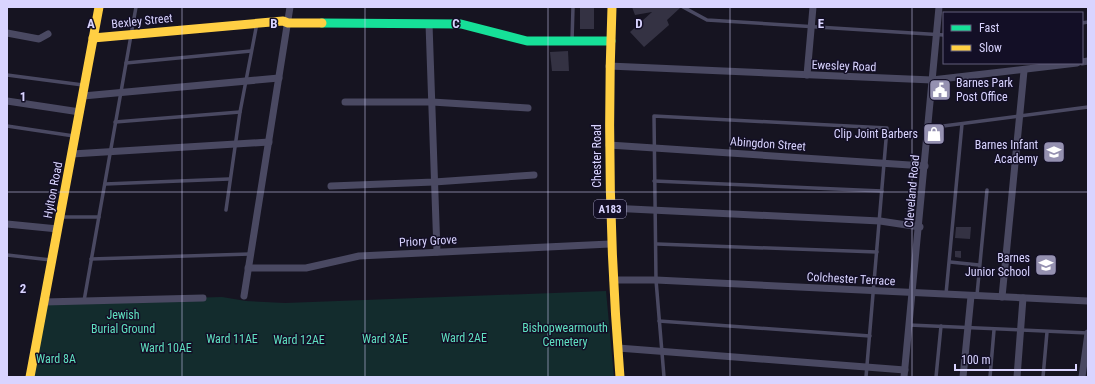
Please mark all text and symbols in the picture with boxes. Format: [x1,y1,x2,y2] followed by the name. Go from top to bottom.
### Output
[111,11,174,31] street label: Bexley Street
[943,12,1083,64] legend
[87,16,95,31] text: A
[270,16,278,31] text: B
[452,16,460,31] text: C
[635,16,643,31] text: D
[818,16,825,31] text: E
[979,21,1000,35] text: Fast
[979,41,1002,55] text: Slow
[811,58,877,74] street label: Ewesley Road
[956,76,1014,104] place label: Barnes Park Post Office
[927,77,953,103] public building icon: Barnes Park Post Office
[20,89,26,104] text: 1
[921,121,947,147] shop icon: Clip Joint Barbers
[590,124,604,188] street label: Chester Road
[834,127,918,141] place label: Clip Joint Barbers
[730,134,807,154] street label: Abingdon Street
[975,138,1038,166] place label: Barnes Infant Academy
[1041,139,1067,165] school or university icon: Barnes Infant Academy
[902,154,922,228] street label: Cleveland Road
[41,160,65,219] street label: Hylton Road
[594,200,626,218] road number: A183
[399,232,458,250] street label: Priory Grove
[965,251,1030,279] place label: Barnes Junior School
[1033,252,1059,278] school or university icon: Barnes Junior School
[806,270,896,288] street label: Colchester Terrace
[20,281,27,296] text: 2
[91,308,155,336] park label: Jewish Burial Ground
[522,321,608,349] park label: Bishopwearmouth Cemetery
[441,331,487,345] park label: Ward 2AE
[206,332,258,346] park label: Ward 11AE
[362,332,408,346] park label: Ward 3AE
[273,333,325,347] park label: Ward 12AE
[140,341,192,355] park label: Ward 10AE
[955,346,1076,372] scale bar
[36,352,76,366] park label: Ward 8A
[961,353,991,367] text: 100 m

